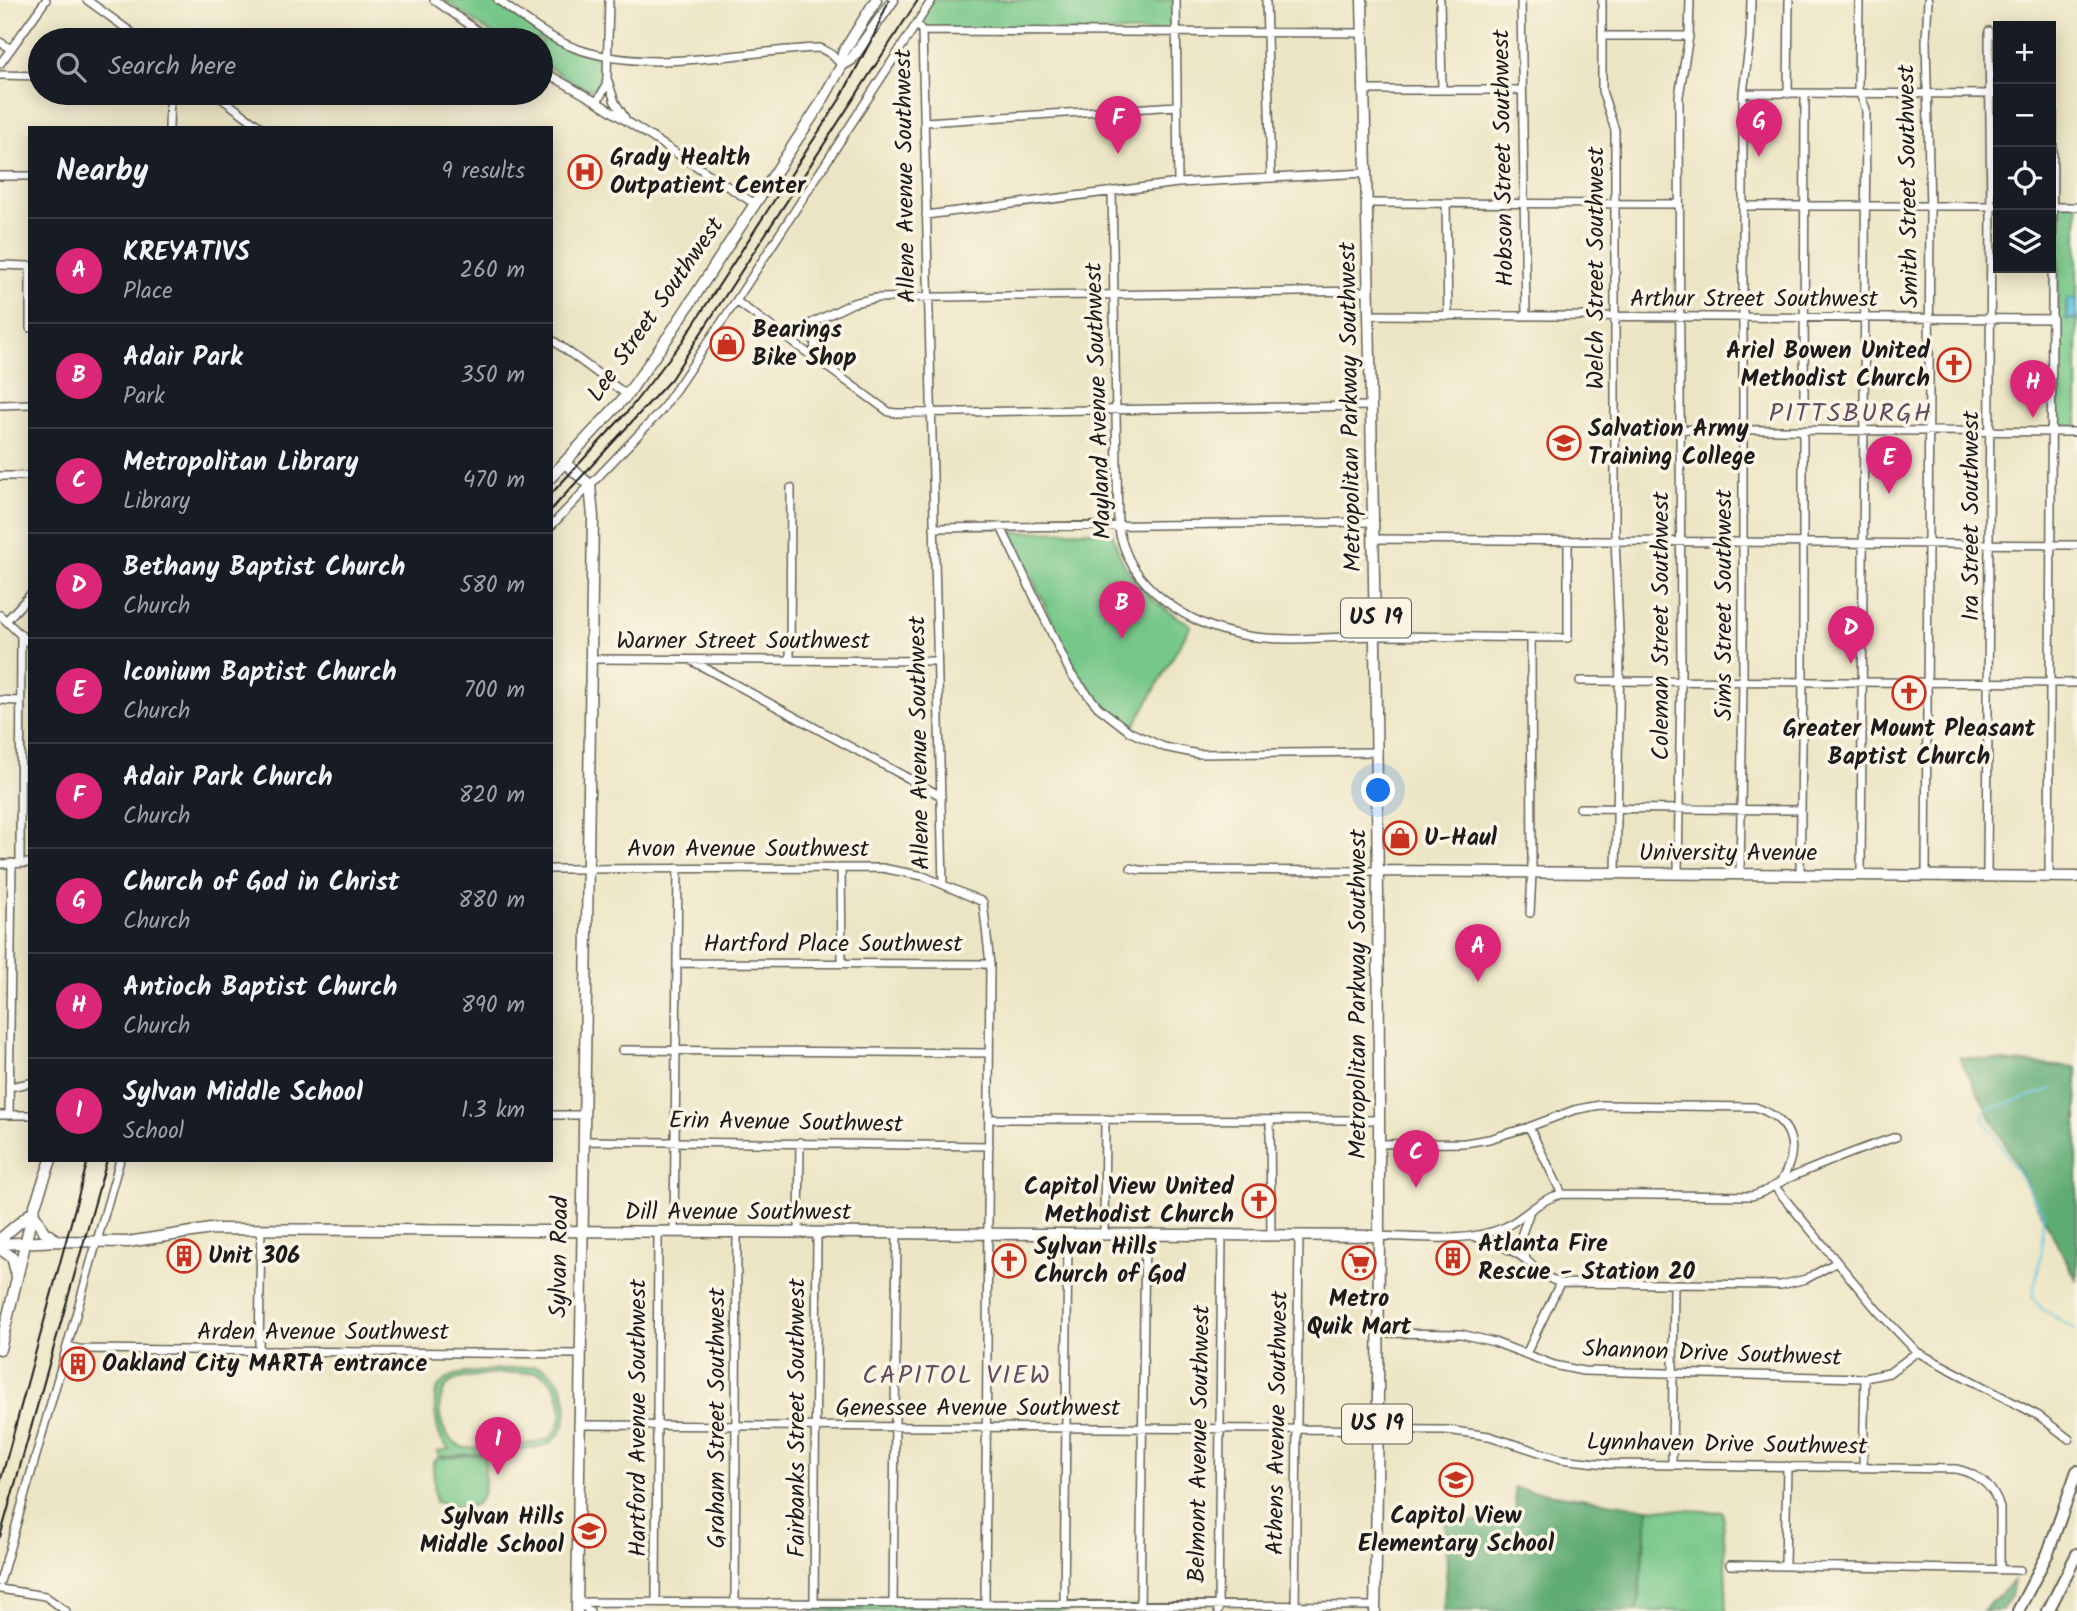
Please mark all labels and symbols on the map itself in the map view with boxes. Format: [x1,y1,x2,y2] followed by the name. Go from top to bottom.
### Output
[1482,28,1526,287] street label: Hobson Street Southwest
[884,48,928,304] street label: Allene Avenue Southwest
[1887,63,1931,308] street label: Smith Street Southwest
[1095,96,1141,154] pin: F
[1736,99,1782,157] pin: G
[610,139,807,206] place label: Grady Health Outpatient Center
[1577,146,1616,389] street label: Welch Street Southwest
[566,153,604,191] hospital icon: Grady Health Outpatient Center
[577,209,735,411] street label: Lee Street Southwest
[1329,241,1373,572] street label: Metropolitan Parkway Southwest
[1075,261,1123,540] street label: Mayland Avenue Southwest
[1630,280,1879,319] street label: Arthur Street Southwest
[752,311,857,378] place label: Bearings Bike Shop
[708,325,746,363] shop icon: Bearings Bike Shop
[1726,332,1931,399] place label: Ariel Bowen United Methodist Church
[1935,346,1973,384] church icon: Ariel Bowen United Methodist Church
[2010,360,2056,418] pin: H
[1769,393,1933,435] district label: PITTSBURGH
[1588,410,1756,477] place label: Salvation Army Training College
[1952,410,1991,621] street label: Ira Street Southwest
[1545,424,1583,462] school or university icon: Salvation Army Training College
[1866,436,1912,494] pin: E
[1705,488,1744,721] street label: Sims Street Southwest
[1642,491,1681,760] street label: Coleman Street Southwest
[1099,581,1145,639] pin: B
[1341,598,1411,638] road number: US 19
[1828,606,1874,664] pin: D
[898,615,942,871] street label: Allene Avenue Southwest
[616,622,870,661] street label: Warner Street Southwest
[1890,674,1928,712] church icon: Greater Mount Pleasant Baptist Church
[1783,710,2036,777] place label: Greater Mount Pleasant Baptist Church
[1361,773,1395,807] your location
[1381,819,1419,857] shop icon: U-Haul
[1424,819,1498,858] place label: U-Haul
[1339,828,1378,1159] street label: Metropolitan Parkway Southwest
[627,830,870,869] street label: Avon Avenue Southwest
[1639,834,1817,873] street label: University Avenue
[1455,924,1501,982] pin: A
[703,925,963,964] street label: Hartford Place Southwest
[669,1101,904,1145] street label: Erin Avenue Southwest
[1393,1130,1439,1188] pin: C
[1024,1168,1235,1235] place label: Capitol View United Methodist Church
[1240,1182,1278,1220] church icon: Capitol View United Methodist Church
[625,1193,852,1232] street label: Dill Avenue Southwest
[539,1195,581,1318] street label: Sylvan Road
[1478,1225,1696,1292] place label: Atlanta Fire Rescue - Station 20
[1034,1228,1187,1295] place label: Sylvan Hills Church of God
[165,1237,203,1275] building icon: Unit 306
[208,1237,300,1276] place label: Unit 306
[1434,1239,1472,1277] building icon: Atlanta Fire Rescue - Station 20
[990,1242,1028,1280] church icon: Sylvan Hills Church of God
[1340,1244,1378,1282] supermarket icon: Metro Quik Mart
[619,1278,658,1557] street label: Hartford Avenue Southwest
[778,1278,817,1558] street label: Fairbanks Street Southwest
[1307,1280,1413,1347] place label: Metro Quik Mart
[698,1287,737,1548] street label: Graham Street Southwest
[1256,1290,1300,1555] street label: Athens Avenue Southwest
[1178,1304,1222,1583] street label: Belmont Avenue Southwest
[197,1313,450,1352] street label: Arden Avenue Southwest
[1582,1330,1843,1378] street label: Shannon Drive Southwest
[59,1345,97,1383] building icon: Oakland City MARTA entrance
[102,1345,428,1384] place label: Oakland City MARTA entrance
[862,1355,1052,1397] district label: CAPITOL VIEW
[836,1389,1121,1428] street label: Genessee Avenue Southwest
[1342,1404,1412,1443] road number: US 19
[475,1417,521,1475] pin: I
[1586,1423,1868,1467] street label: Lynnhaven Drive Southwest
[1437,1461,1475,1499] school or university icon: Capitol View Elementary School
[1358,1497,1555,1564] place label: Capitol View Elementary School
[420,1498,565,1565] place label: Sylvan Hills Middle School
[570,1512,608,1550] school or university icon: Sylvan Hills Middle School

